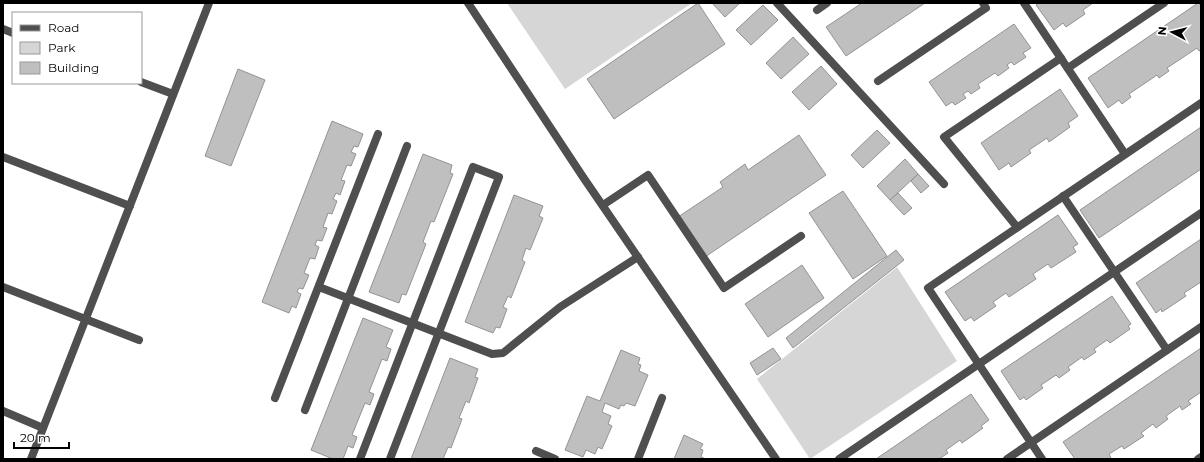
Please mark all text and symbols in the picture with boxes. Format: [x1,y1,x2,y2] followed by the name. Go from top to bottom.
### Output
[12,12,142,84] legend
[1152,12,1192,52] north arrow
[48,20,79,35] text: Road
[1155,26,1170,36] text: N
[48,40,76,55] text: Park
[48,60,99,75] text: Building
[14,424,69,450] scale bar
[20,430,51,445] text: 20 m

